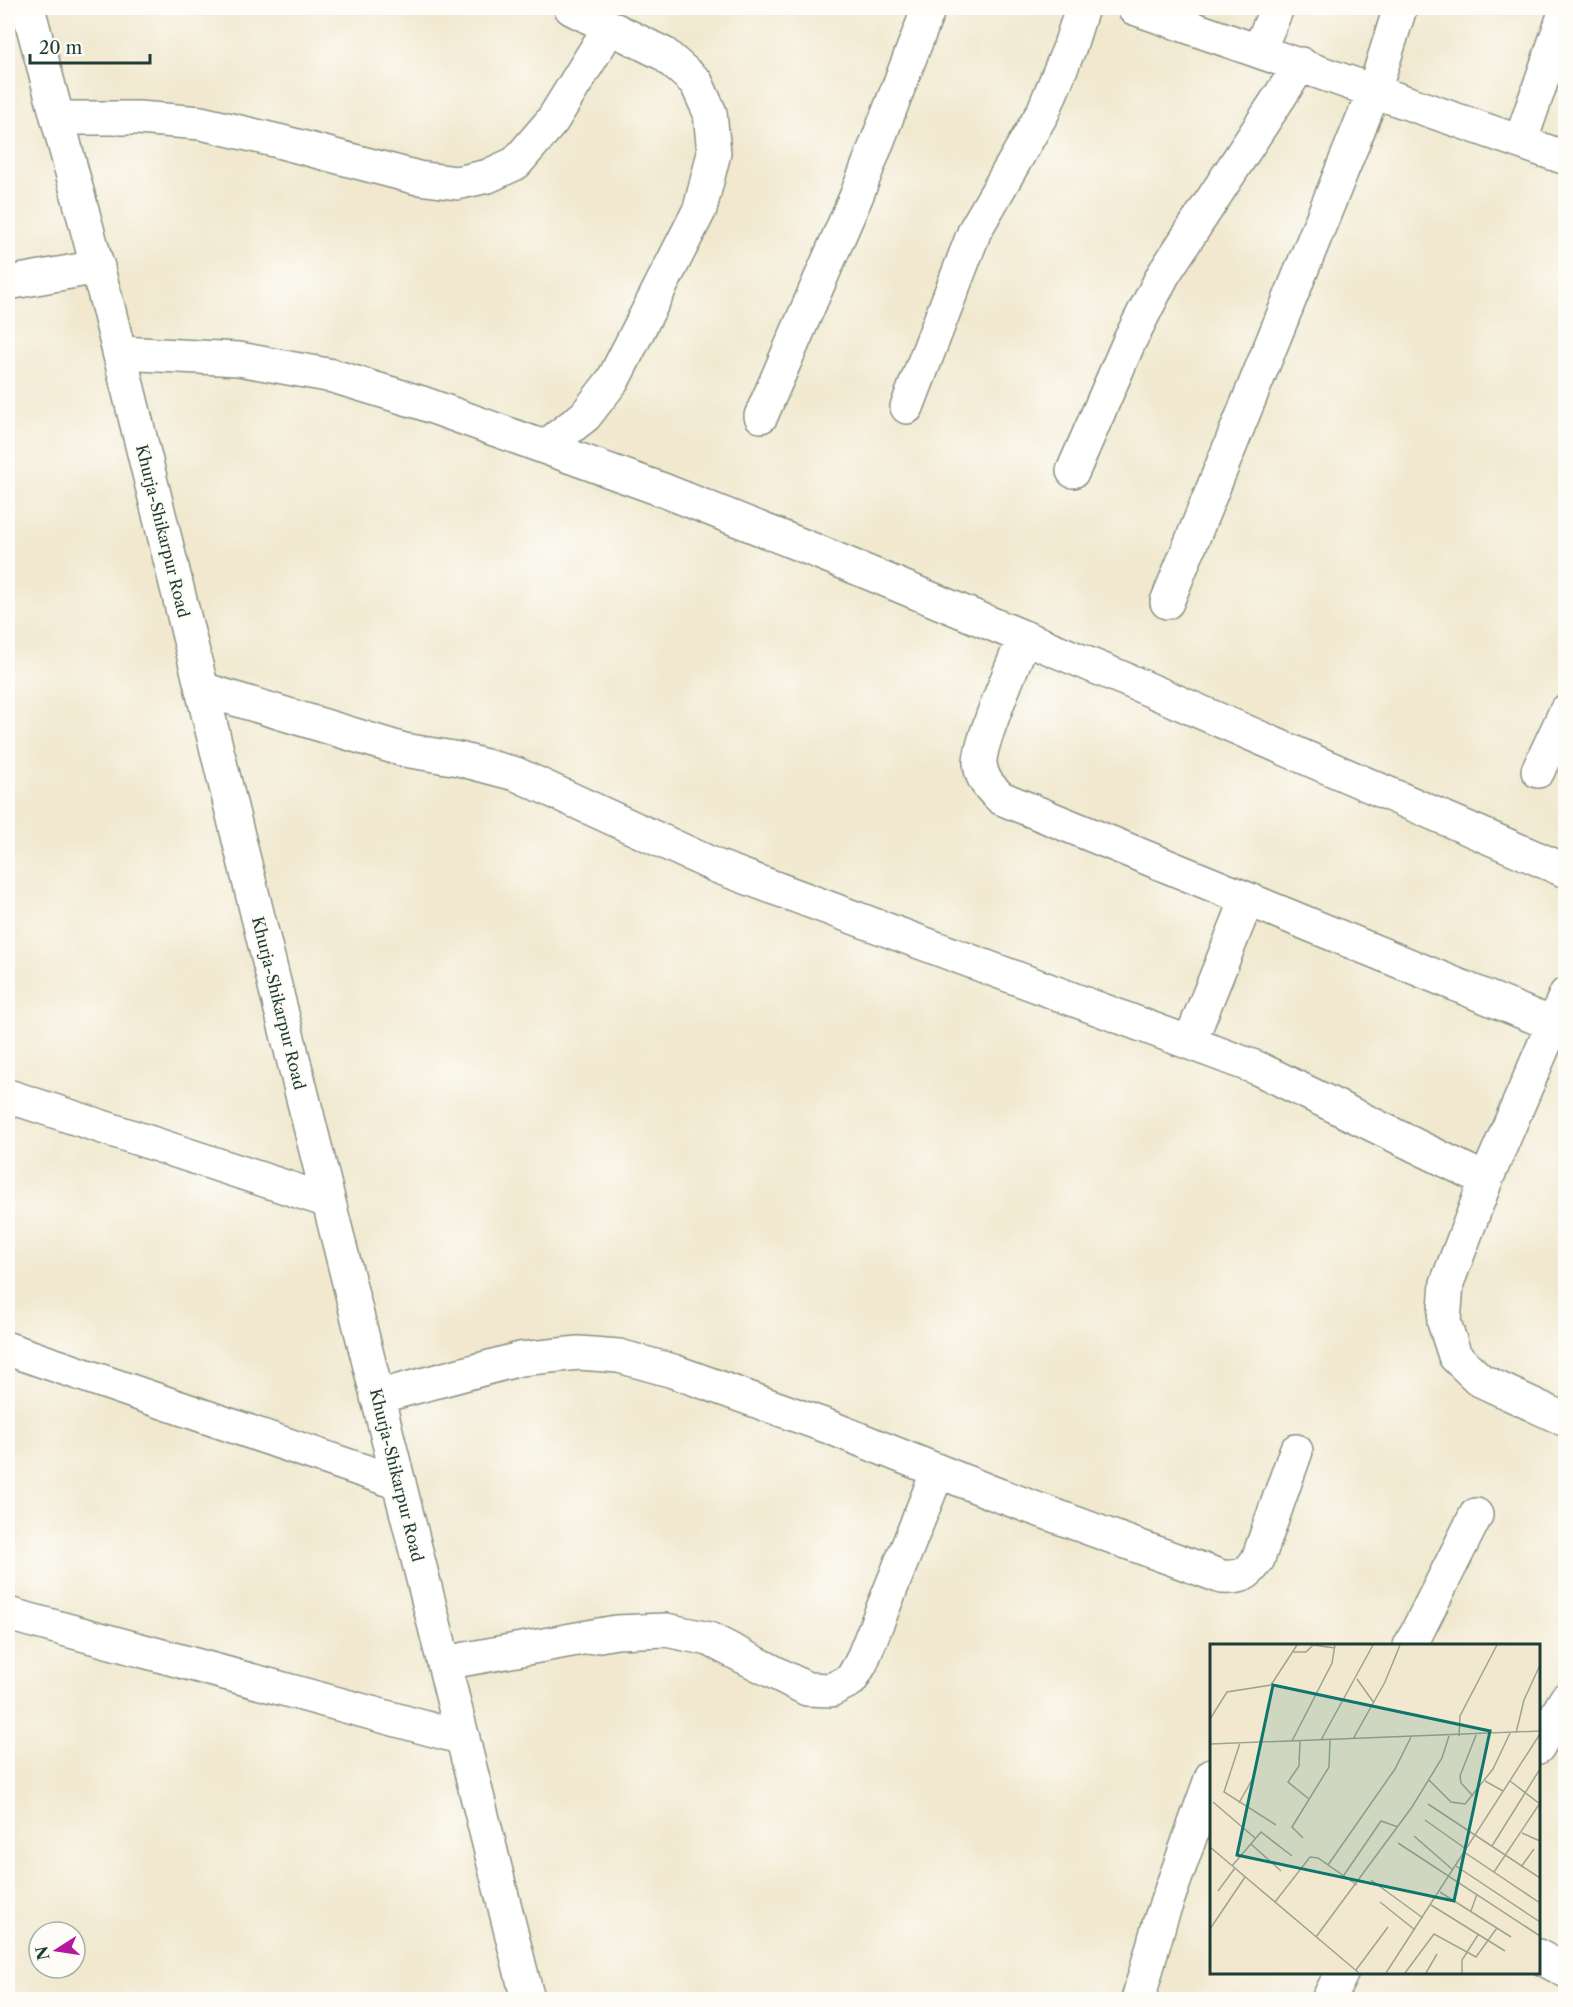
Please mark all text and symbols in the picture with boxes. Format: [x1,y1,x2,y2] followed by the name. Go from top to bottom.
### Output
[30,27,150,65] scale bar
[39,37,83,59] text: 20 m
[132,442,194,620] street label: Khurja-Shikarpur Road
[248,914,310,1092] street label: Khurja-Shikarpur Road
[366,1386,428,1564] street label: Khurja-Shikarpur Road
[1210,1644,1540,1974] inset map
[27,1920,87,1980] north arrow
[31,1944,54,1962] text: N

